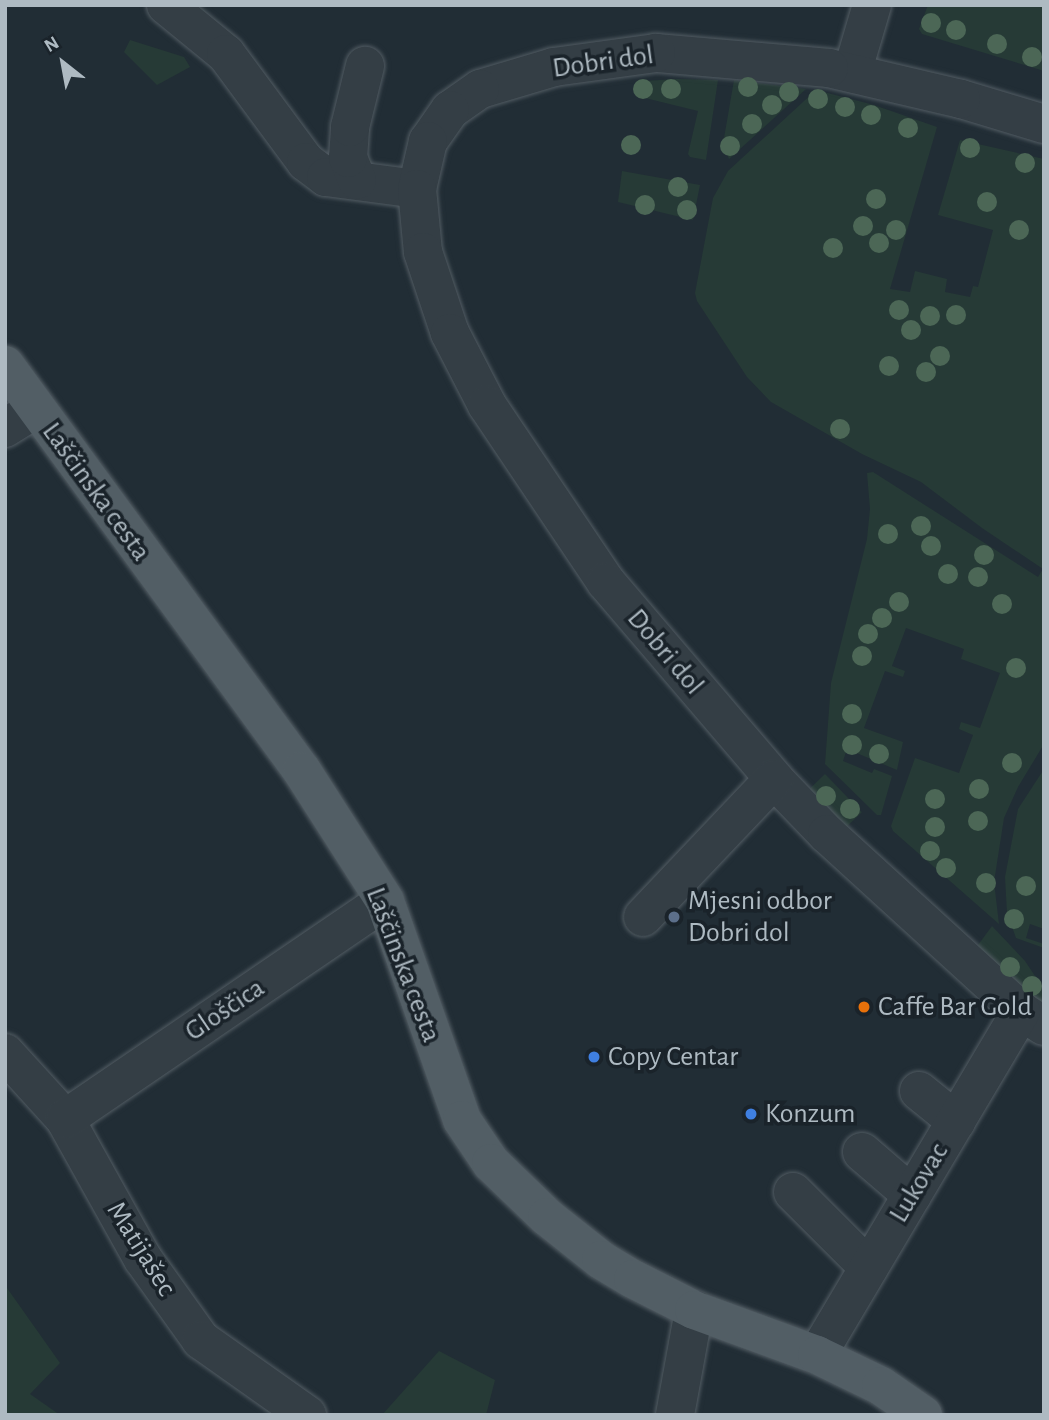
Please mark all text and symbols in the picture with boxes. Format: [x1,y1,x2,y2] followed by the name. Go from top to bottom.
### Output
[28,28,98,98] north arrow
[41,33,62,56] text: N
[550,38,656,86] street label: Dobri dol
[35,416,157,568] street label: Laščinska cesta
[619,602,711,702] street label: Dobri dol
[358,883,448,1047] street label: Laščinska cesta
[688,884,832,950] place label: Mjesni odbor Dobri dol
[666,909,682,925] marker: Mjesni odbor Dobri dol
[179,971,271,1049] street label: Gloščica
[878,990,1032,1024] place label: Caffe Bar Gold
[856,999,872,1015] marker: Caffe Bar Gold
[608,1040,738,1074] place label: Copy Centar
[586,1049,602,1065] marker: Copy Centar
[765,1097,856,1131] place label: Konzum
[743,1106,759,1122] marker: Konzum
[882,1137,956,1229] street label: Lukovac
[99,1196,183,1302] street label: Matijašec

